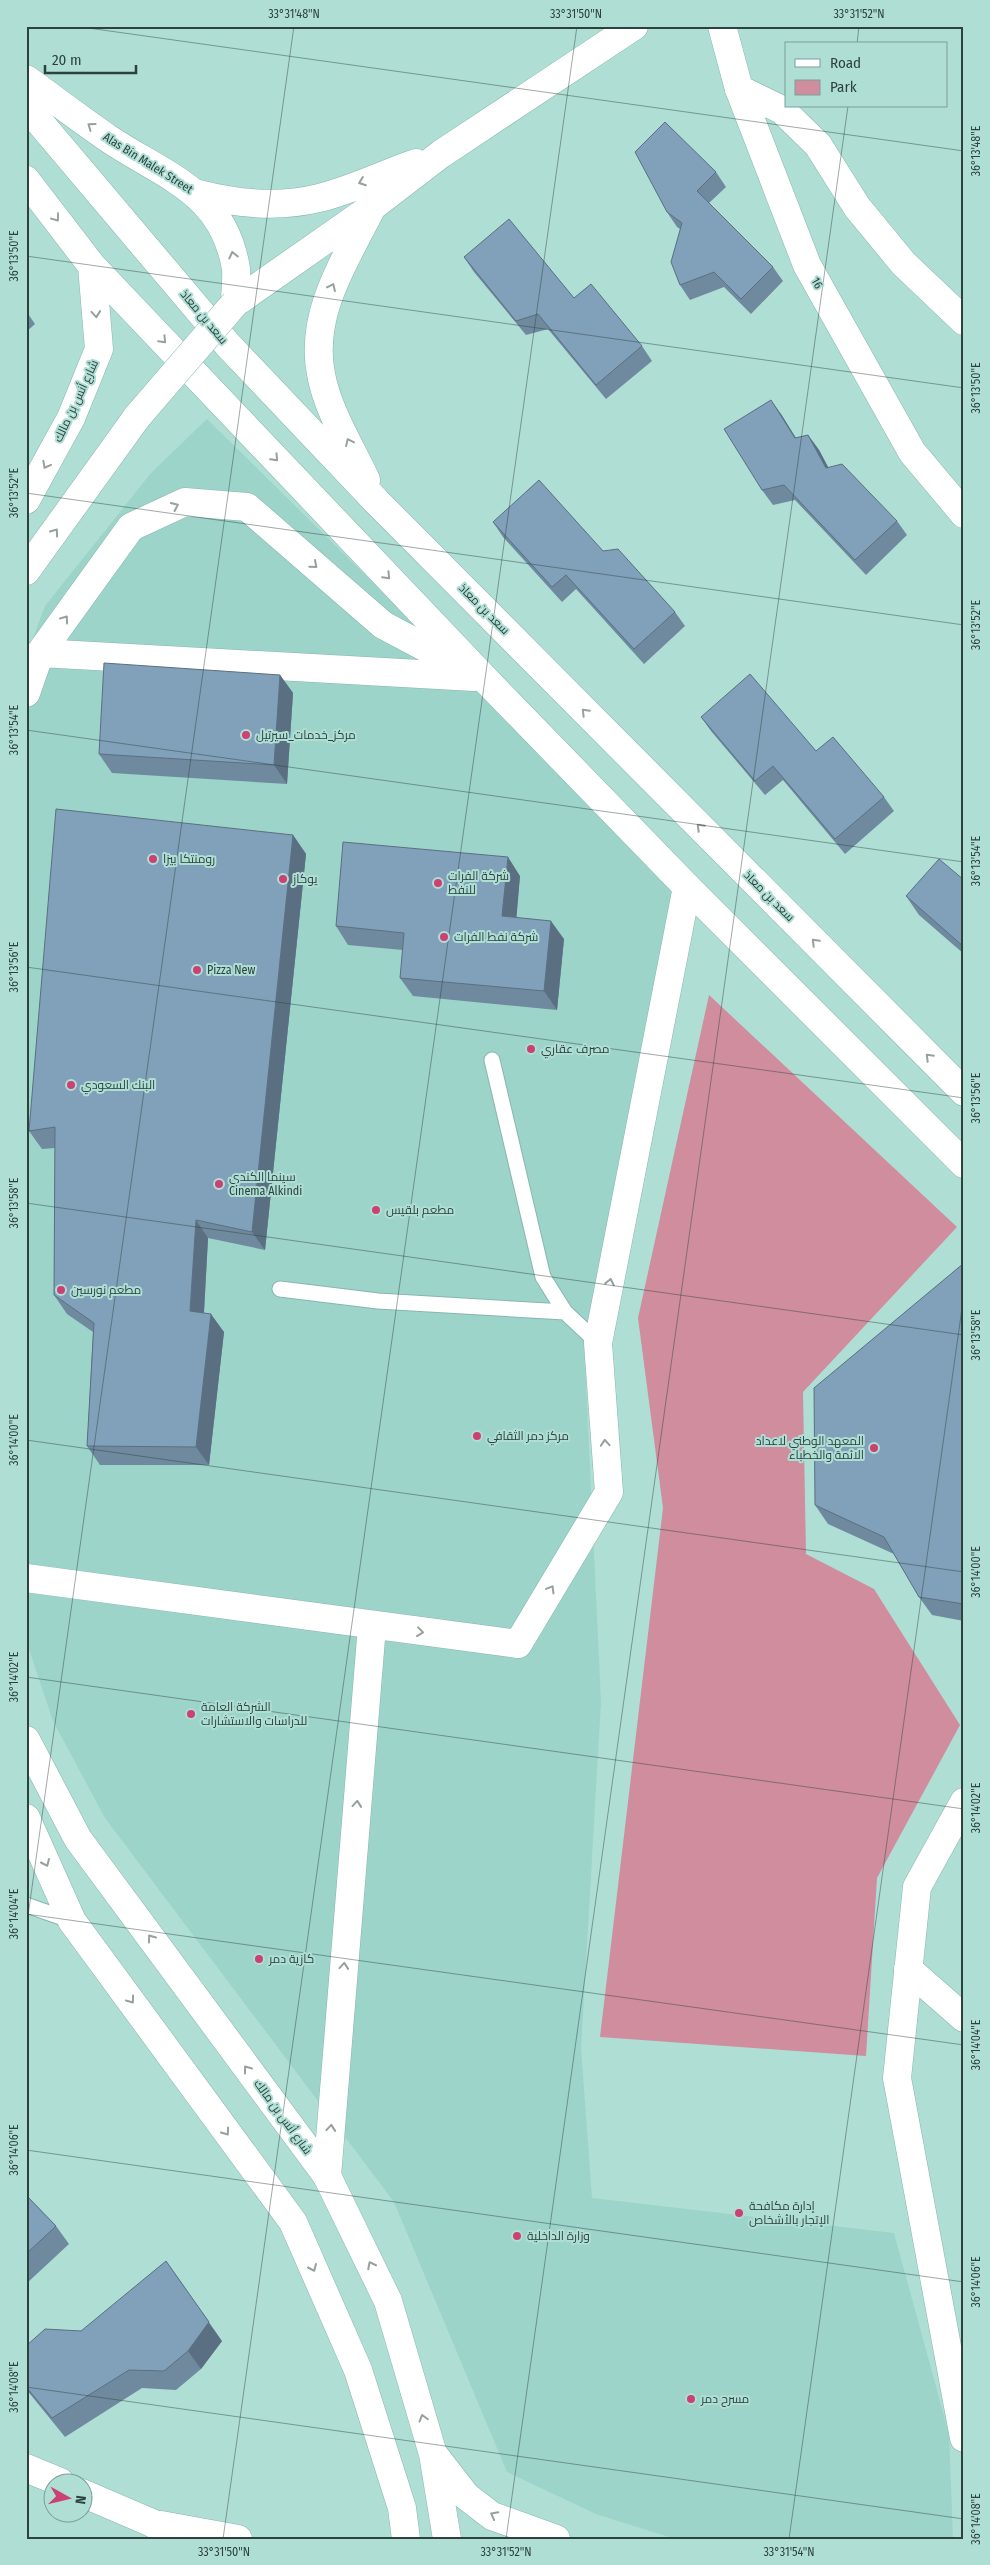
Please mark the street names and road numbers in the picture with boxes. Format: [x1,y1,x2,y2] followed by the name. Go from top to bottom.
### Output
[101,130,196,196] street label: Alas Bin Malek Street
[808,275,826,291] street label: 16
[177,287,231,347] street label: سعد بن معاذ
[50,357,102,445] street label: شارع أنس بن مالك
[456,581,512,637] street label: سعد بن معاذ
[741,868,797,924] street label: سعد بن معاذ
[250,2076,316,2158] street label: شارع أنس بن مالك

